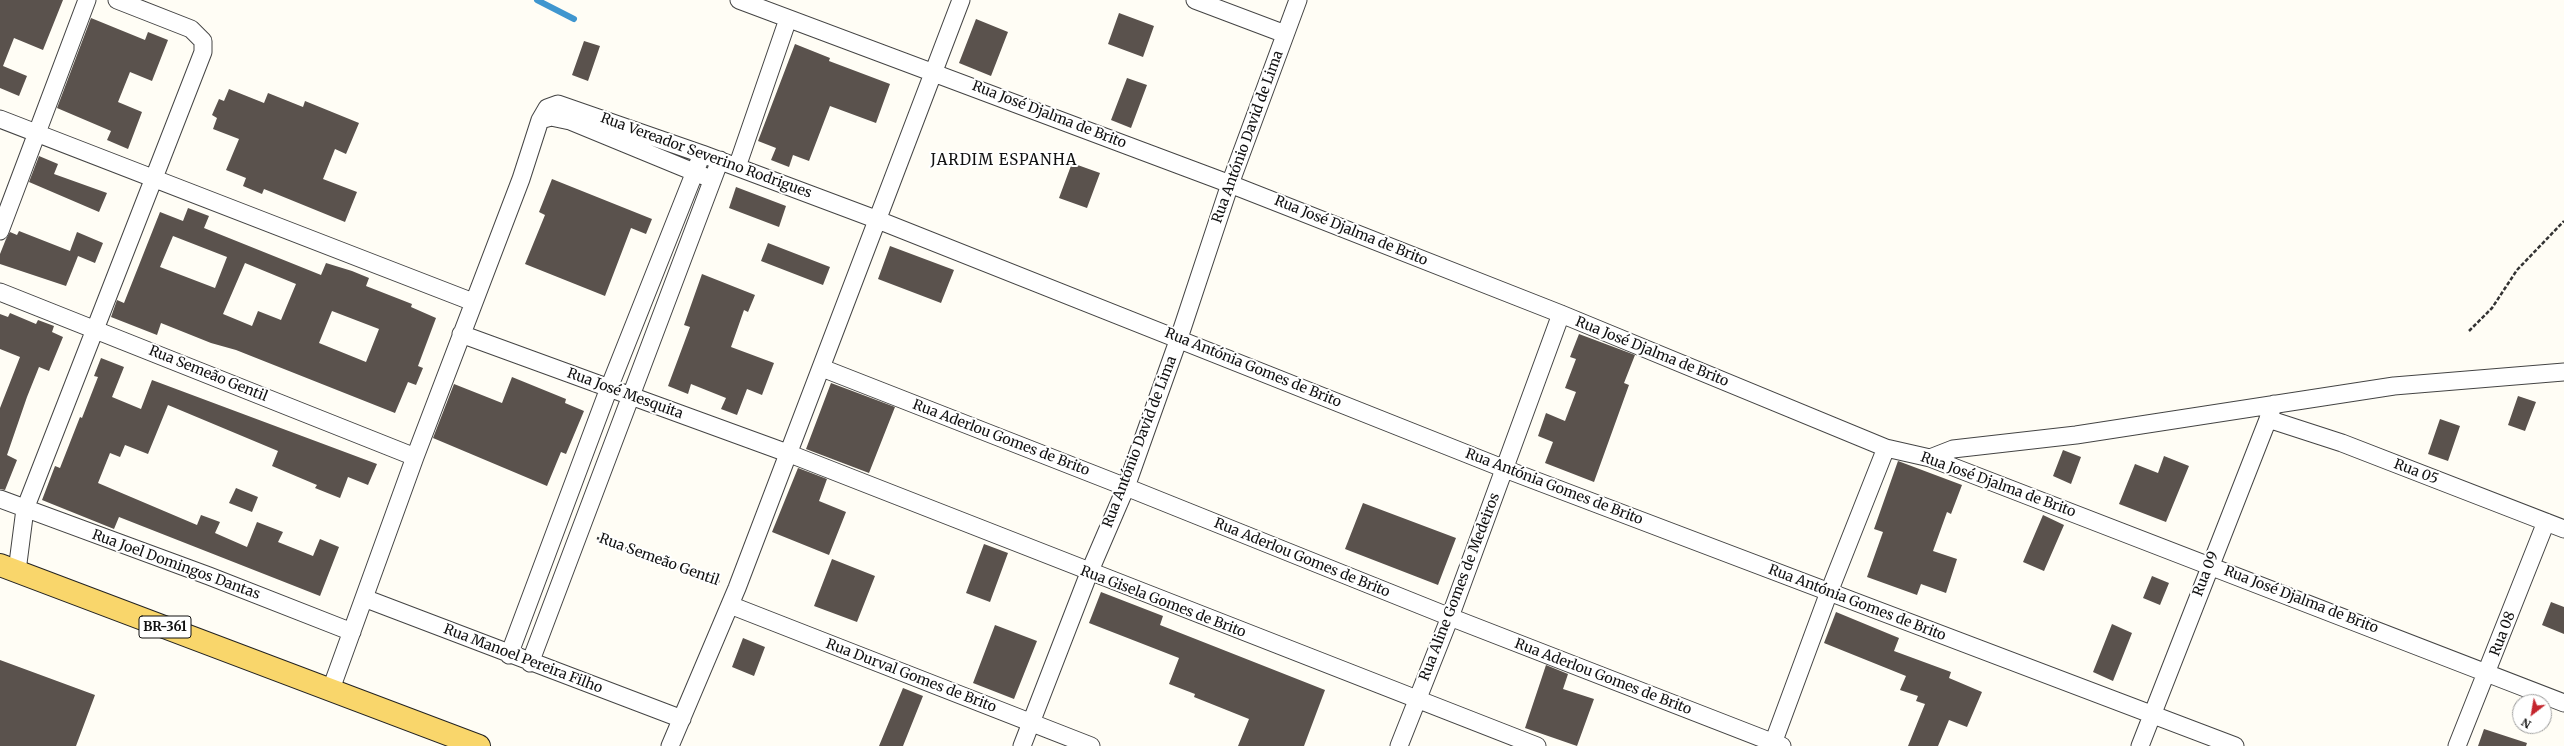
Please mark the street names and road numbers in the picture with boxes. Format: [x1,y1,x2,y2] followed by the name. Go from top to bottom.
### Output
[1209,48,1287,226] street label: Rua António David de Lima
[970,78,1128,152] street label: Rua José Djalma de Brito
[598,110,814,202] street label: Rua Vereador Severino Rodrigues
[1272,193,1430,269] street label: Rua José Djalma de Brito
[1573,314,1731,390] street label: Rua José Djalma de Brito
[1162,325,1344,411] street label: Rua Antónia Gomes de Brito
[146,343,270,405] street label: Rua Semeão Gentil
[1099,354,1181,530] street label: Rua António David de Lima
[565,365,685,423] street label: Rua José Mesquita
[910,396,1092,480] street label: Rua Aderlou Gomes de Brito
[1463,445,1645,529] street label: Rua Antónia Gomes de Brito
[1918,449,2078,521] street label: Rua José Djalma de Brito
[2391,456,2441,488] street label: Rua 05
[1416,491,1504,683] street label: Rua Aline Gomes de Medeiros
[1212,515,1392,601] street label: Rua Aderlou Gomes de Brito
[90,527,262,603] street label: Rua Joel Domingos Dantas
[597,530,721,590] street label: Rua Semeão Gentil
[2190,549,2222,599] street label: Rua 09
[1766,561,1948,645] street label: Rua Antónia Gomes de Brito
[1078,563,1248,641] street label: Rua Gisela Gomes de Brito
[2222,563,2380,637] street label: Rua José Djalma de Brito
[2487,609,2519,659] street label: Rua 08
[139,616,191,638] road number: BR-361
[441,621,605,697] street label: Rua Manoel Pereira Filho
[1512,635,1694,719] street label: Rua Aderlou Gomes de Brito
[824,636,998,716] street label: Rua Durval Gomes de Brito

